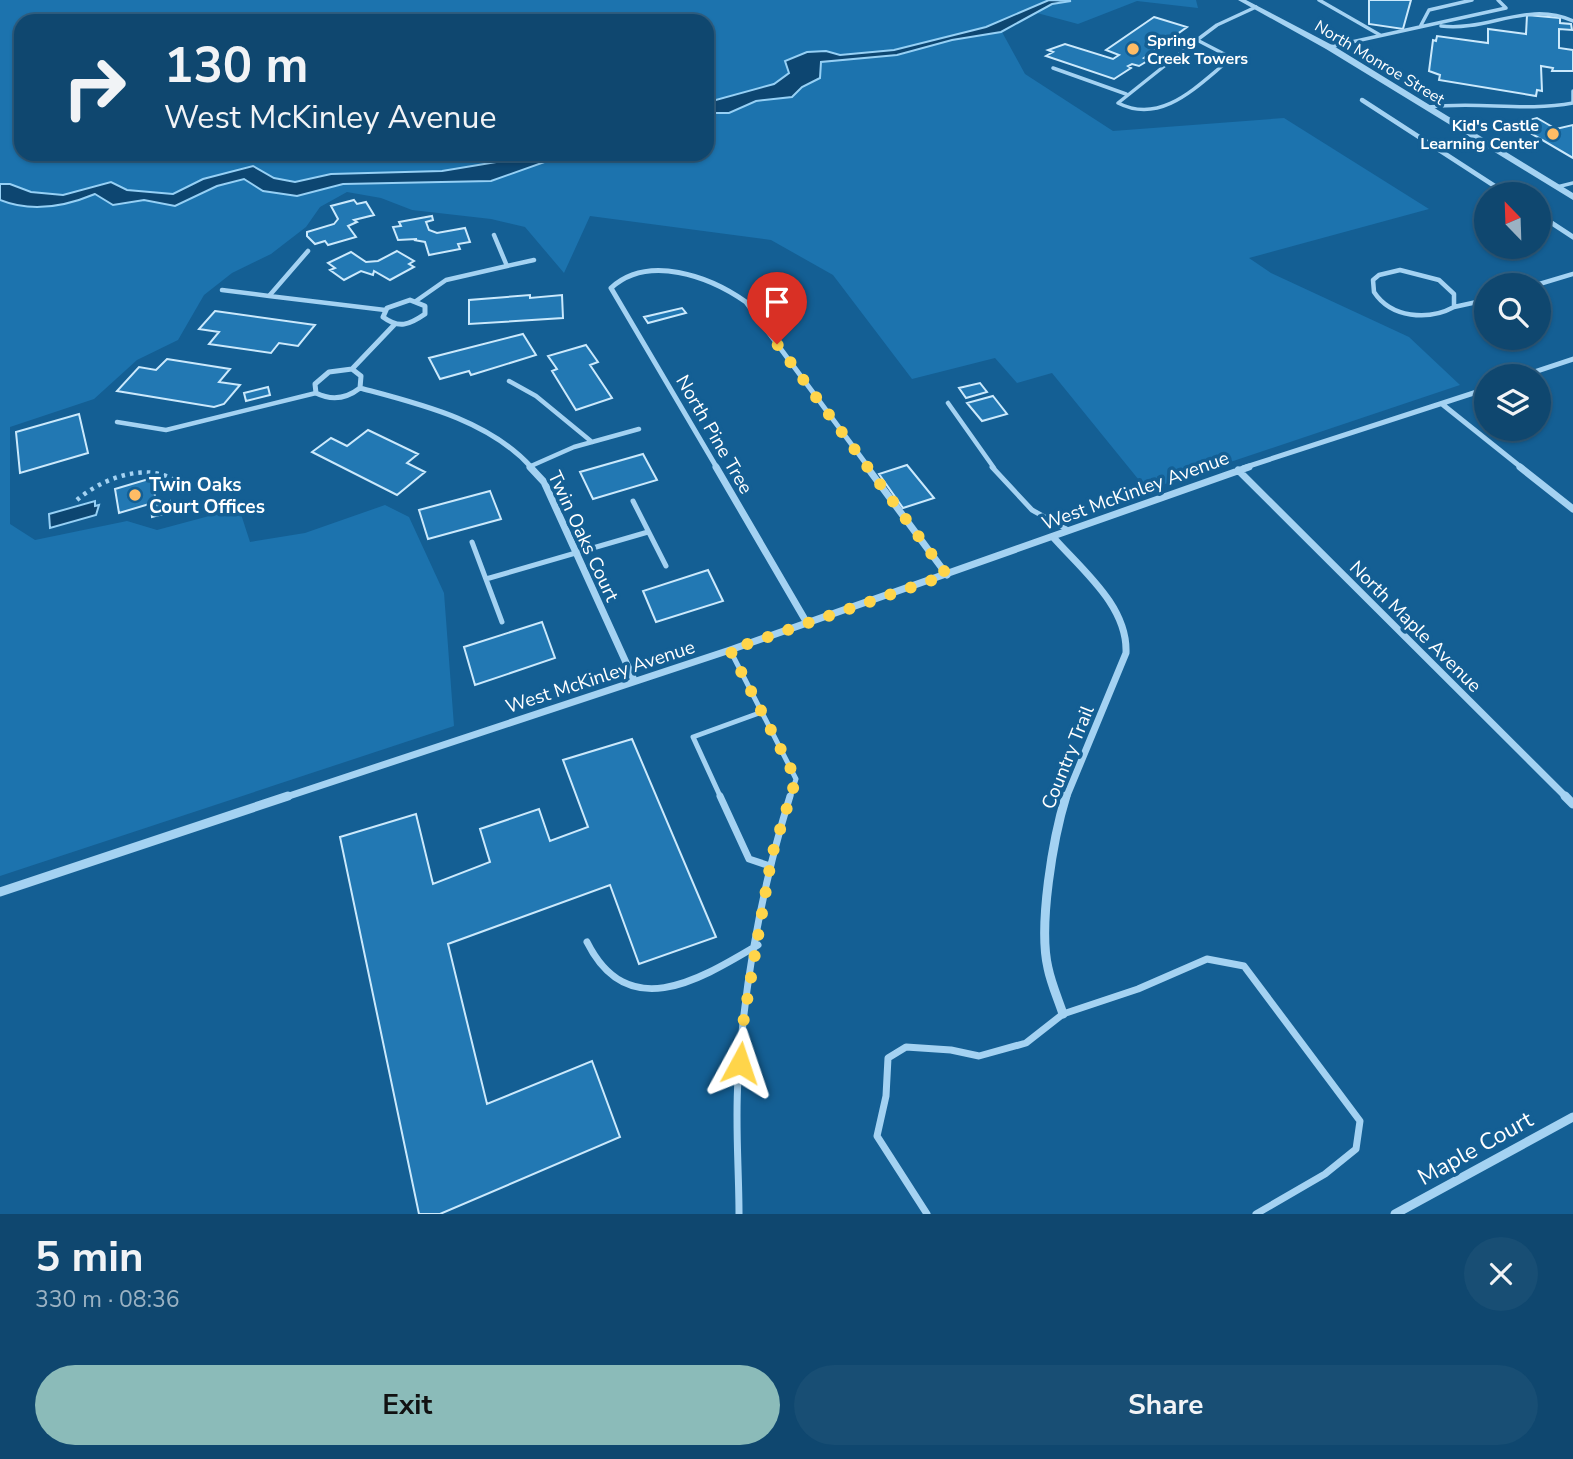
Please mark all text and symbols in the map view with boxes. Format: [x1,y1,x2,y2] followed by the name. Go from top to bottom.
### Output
[1310,15,1449,111] street label: North Monroe Street
[1147,30,1248,70] place label: Spring Creek Towers
[164,32,308,99] text: 130 m
[1125,41,1141,57] marker: Spring Creek Towers
[49,42,140,133] icon: right
[164,96,497,139] text: West McKinley Avenue
[1420,115,1540,155] place label: Kid's Castle Learning Center
[1545,126,1561,142] marker: Kid's Castle Learning Center
[1474,182,1550,259] north arrow
[1474,182,1551,441] map controls
[747,272,807,344] pin
[1474,273,1551,350] button: search
[758,283,796,321] icon: arrive
[1474,364,1551,441] button: layers
[670,370,759,499] street label: North Pine Tree
[1038,445,1233,537] street label: West McKinley Avenue
[541,467,625,606] street label: Twin Oaks Court
[149,472,265,520] place label: Twin Oaks Court Offices
[127,487,143,503] marker: Twin Oaks Court Offices
[1344,555,1487,698] street label: North Maple Avenue
[502,634,698,720] street label: West McKinley Avenue
[1035,701,1101,813] street label: Country Trail
[703,1026,777,1100] position arrow
[1412,1104,1539,1193] street label: Maple Court
[35,1229,144,1286] text: 5 min
[1464,1237,1538,1311] button: close
[35,1284,180,1315] text: 330 m · 08:36
[35,1365,780,1445] button: Exit
[794,1365,1538,1445] button: Share

